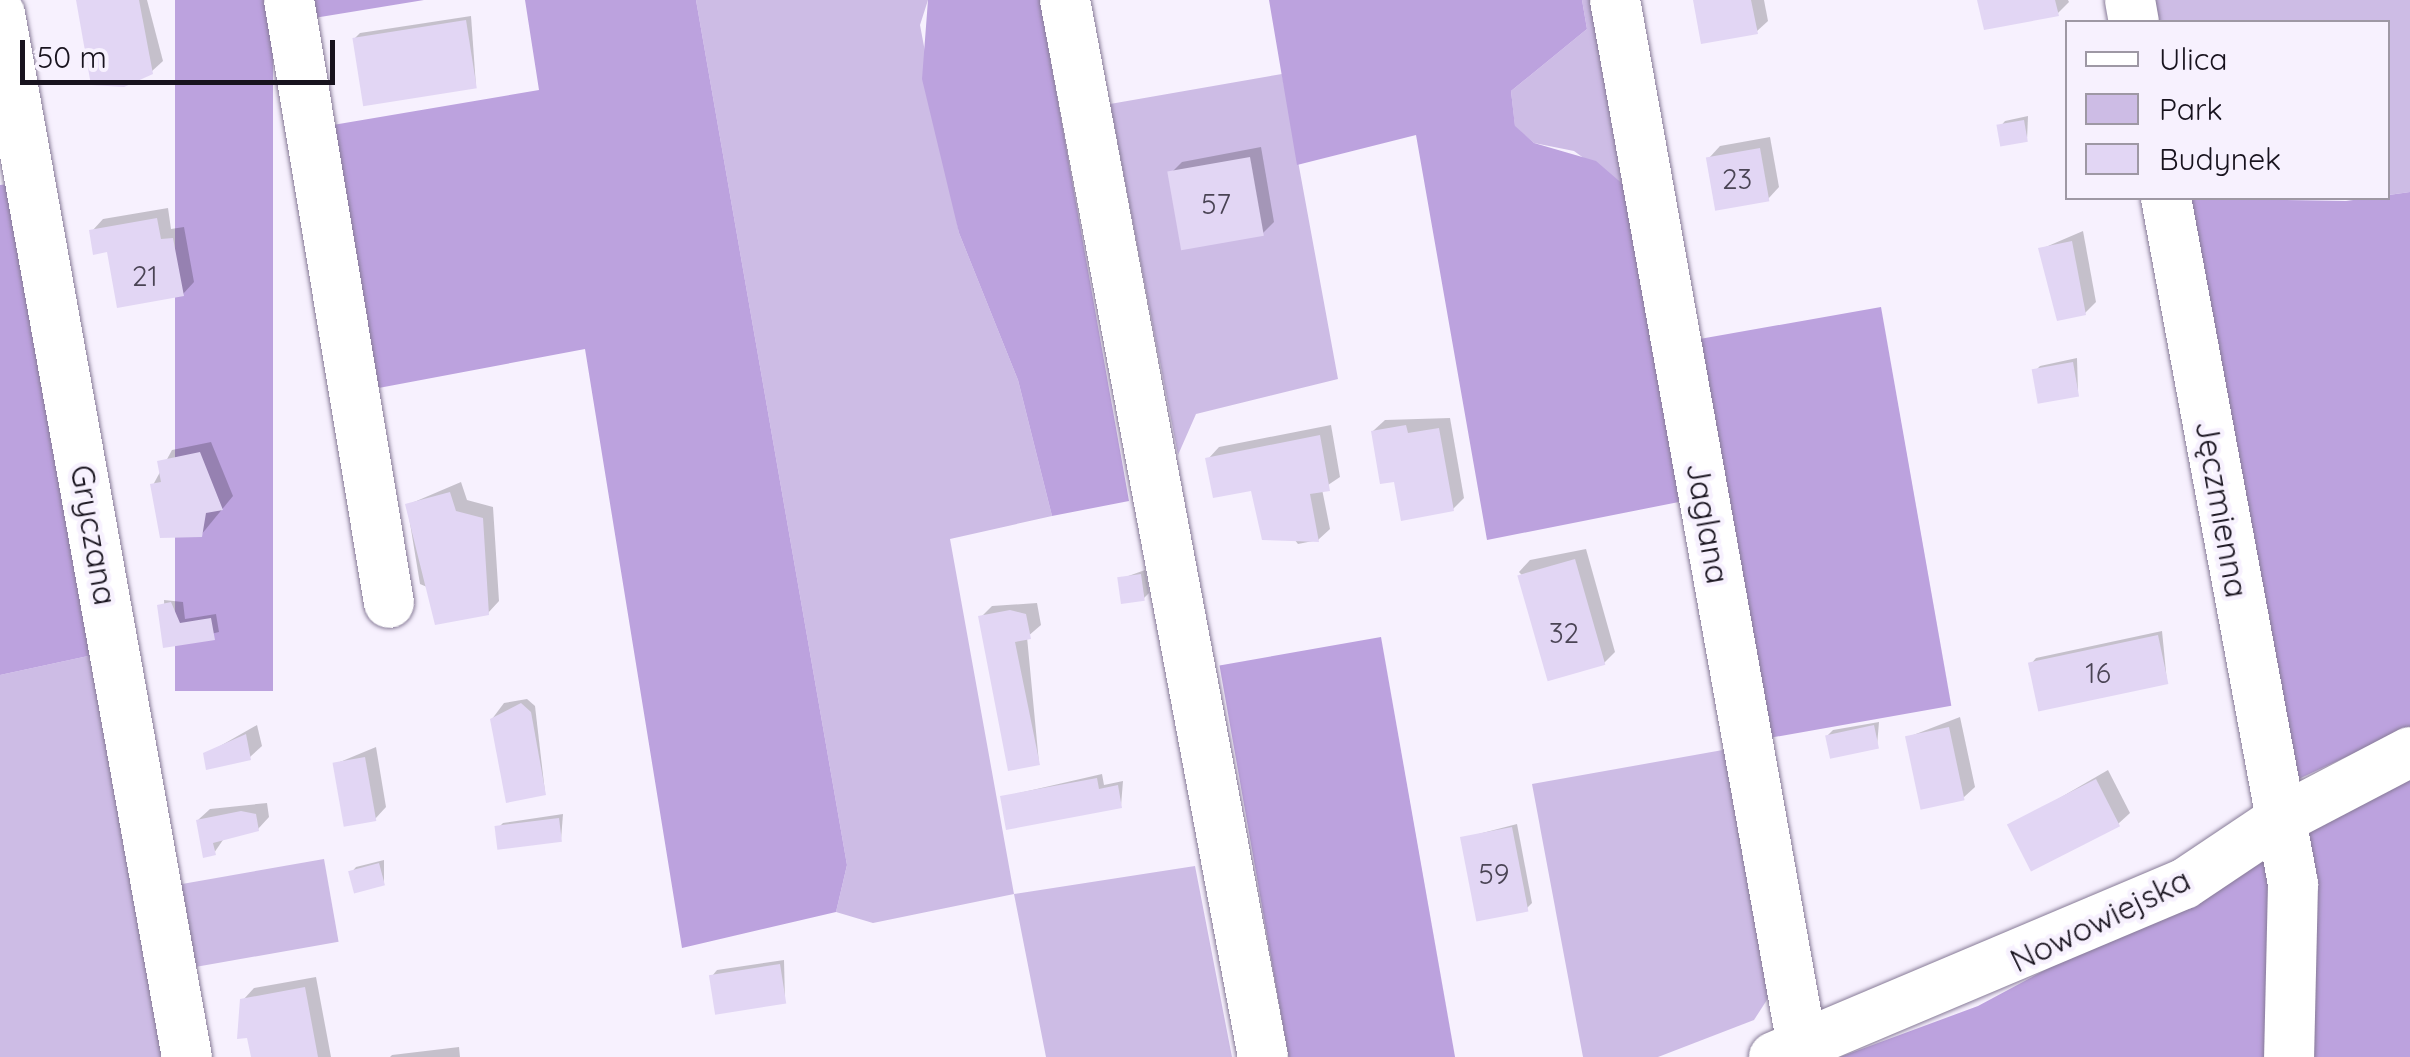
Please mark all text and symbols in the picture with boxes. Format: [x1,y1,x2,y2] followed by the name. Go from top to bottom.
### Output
[25,20,340,82] scale bar
[2065,20,2390,200] legend
[37,38,107,76] text: 50 m
[2159,40,2227,78] text: Ulica
[2159,90,2223,128] text: Park
[2159,140,2281,178] text: Budynek
[1722,162,1752,196] house number: 23
[1201,187,1231,221] house number: 57
[132,259,158,293] house number: 21
[2188,418,2256,600] street label: Jęczmienna
[1678,459,1738,587] street label: Jaglana
[63,462,125,608] street label: Gryczana
[1549,616,1579,650] house number: 32
[2085,656,2111,690] house number: 16
[1479,857,1509,891] house number: 59
[2004,860,2196,980] street label: Nowowiejska

